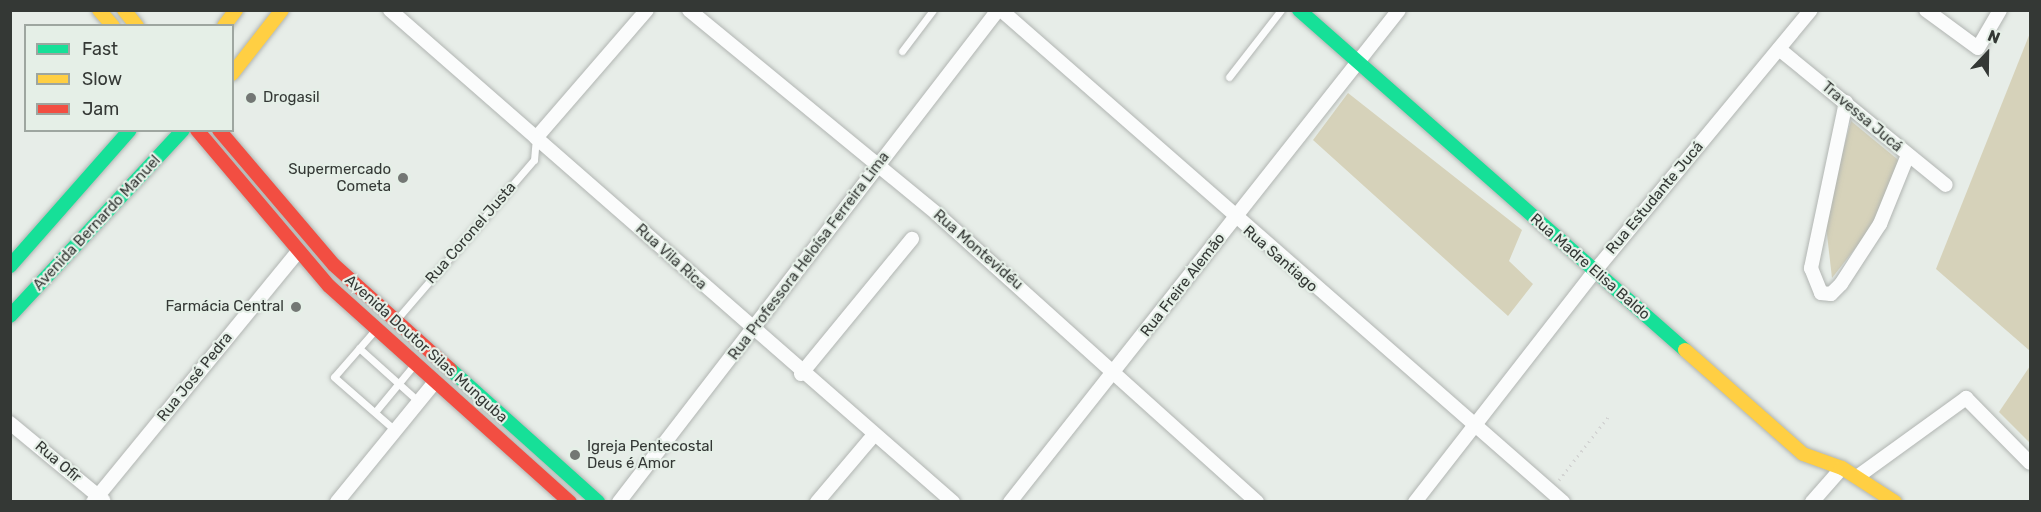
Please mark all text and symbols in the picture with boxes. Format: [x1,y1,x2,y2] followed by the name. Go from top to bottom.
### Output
[24,24,234,132] legend
[1957,24,2017,84] north arrow
[1985,26,2003,48] text: N
[82,38,118,60] text: Fast
[82,68,122,90] text: Slow
[1818,78,1906,156] street label: Travessa Jucá
[263,89,320,107] place label: Drogasil
[244,91,258,105] marker: Drogasil
[82,98,119,120] text: Jam
[1603,138,1707,258] street label: Rua Estudante Jucá
[725,148,893,364] street label: Rua Professora Heloísa Ferreira Lima
[30,152,164,294] street label: Avenida Bernardo Manuel
[288,160,391,195] place label: Supermercado Cometa
[396,171,410,185] marker: Supermercado Cometa
[422,179,520,287] street label: Rua Coronel Justa
[930,206,1026,294] street label: Rua Montevidéu
[1526,210,1654,324] street label: Rua Madre Elisa Baldo
[632,220,710,294] street label: Rua Vila Rica
[1239,222,1321,296] street label: Rua Santiago
[1137,229,1229,341] street label: Rua Freire Alemão
[341,271,511,427] street label: Avenida Doutor Silas Munguba
[165,298,284,316] place label: Farmácia Central
[289,300,303,314] marker: Farmácia Central
[154,329,236,425] street label: Rua José Pedra
[31,437,85,487] street label: Rua Ofir
[587,437,713,472] place label: Igreja Pentecostal Deus é Amor
[568,448,582,462] marker: Igreja Pentecostal Deus é Amor

